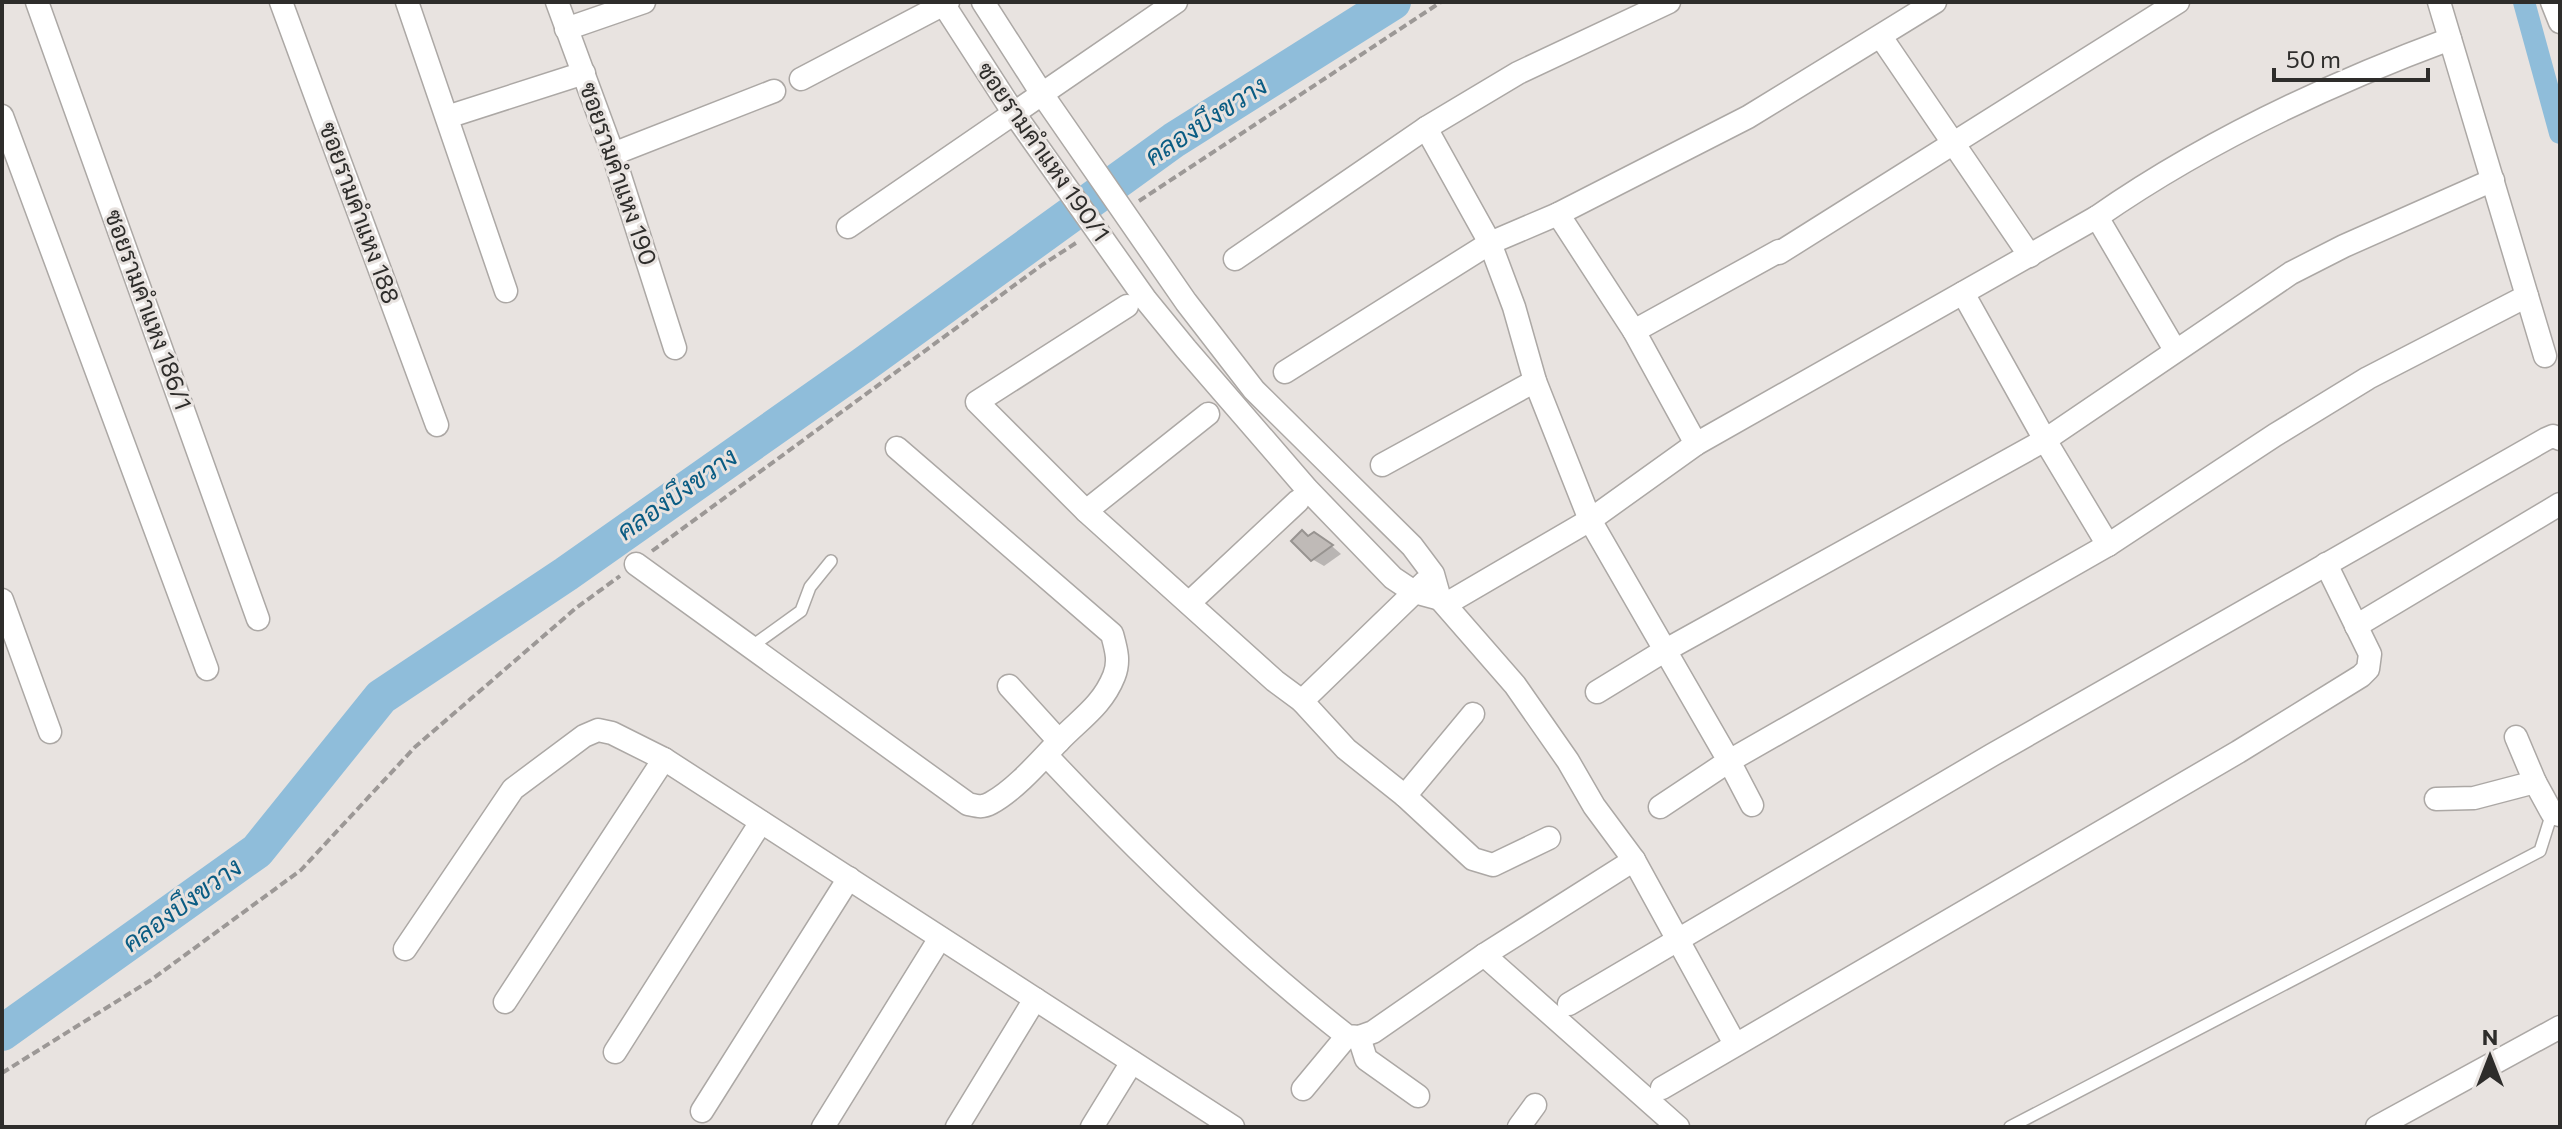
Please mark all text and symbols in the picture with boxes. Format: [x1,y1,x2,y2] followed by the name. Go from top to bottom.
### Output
[2274,32,2428,82] scale bar
[2286,44,2341,73] text: 50 m
[971,56,1117,246] street label: ซอยรามคำแหง 190/1
[1138,69,1272,171] water label: คลองบึงขวาง
[574,78,664,269] street label: ซอยรามคำแหง 190
[314,118,407,307] street label: ซอยรามคำแหง 188
[100,205,199,414] street label: ซอยรามคำแหง 186/1
[610,440,742,545] water label: คลองบึงขวาง
[116,850,247,957] water label: คลองบึงขวาง
[2450,1017,2530,1097] north arrow
[2482,1023,2498,1050] text: N

